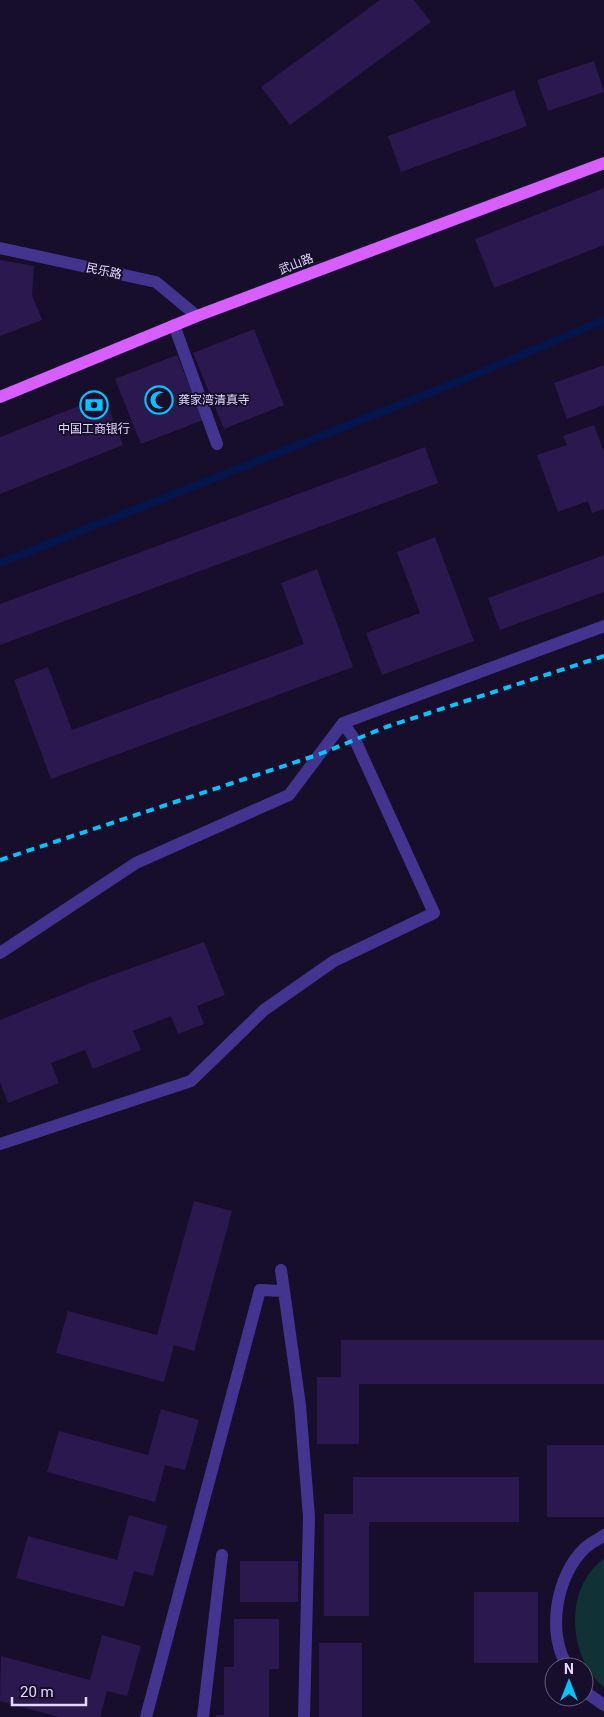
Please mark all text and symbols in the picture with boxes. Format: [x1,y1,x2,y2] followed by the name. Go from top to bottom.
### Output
[277,251,315,277] street label: 武山路
[85,260,123,282] street label: 民乐路
[144,385,174,415] mosque icon: 龚家湾清真寺
[79,390,109,420] bank icon: 中国工商银行
[178,393,250,407] place label: 龚家湾清真寺
[58,422,130,436] place label: 中国工商银行
[544,1657,594,1707] north arrow
[564,1661,574,1677] text: N
[12,1674,86,1706] scale bar
[20,1683,54,1701] text: 20 m

